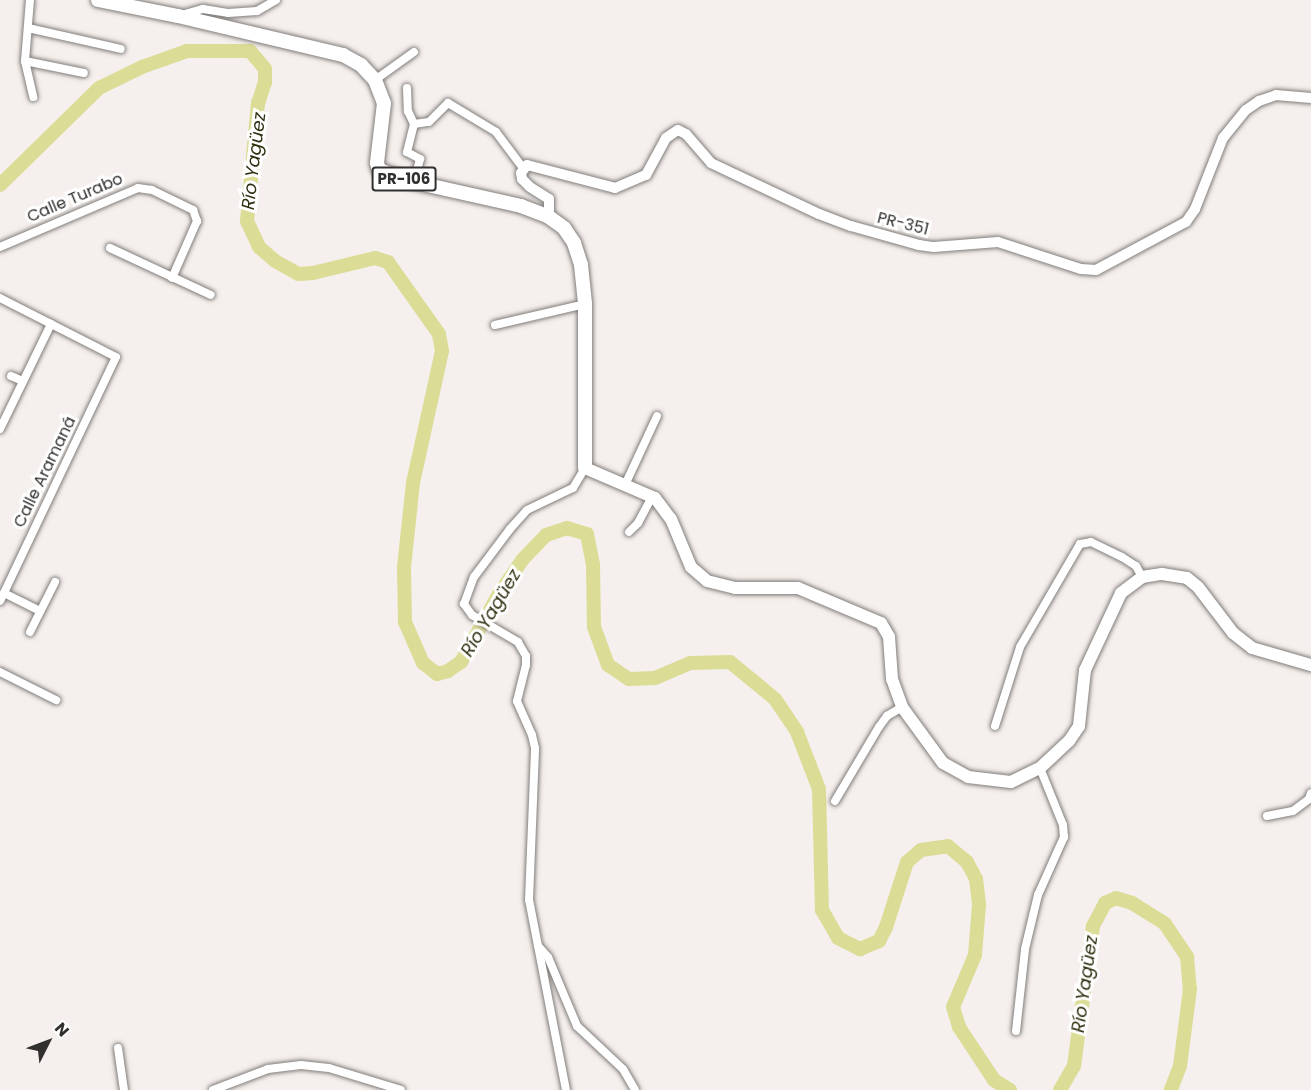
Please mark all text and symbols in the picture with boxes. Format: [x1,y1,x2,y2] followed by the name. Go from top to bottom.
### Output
[237,111,271,211] water label: Río Yagüez
[371,167,437,191] road number: PR-106
[24,169,126,227] street label: Calle Turabo
[875,208,931,240] street label: PR-351
[10,413,80,531] street label: Calle Aramaná
[457,565,525,661] water label: Río Yagüez
[1067,934,1103,1034] water label: Río Yagüez
[18,1012,78,1072] north arrow
[49,1017,74,1042] text: N

